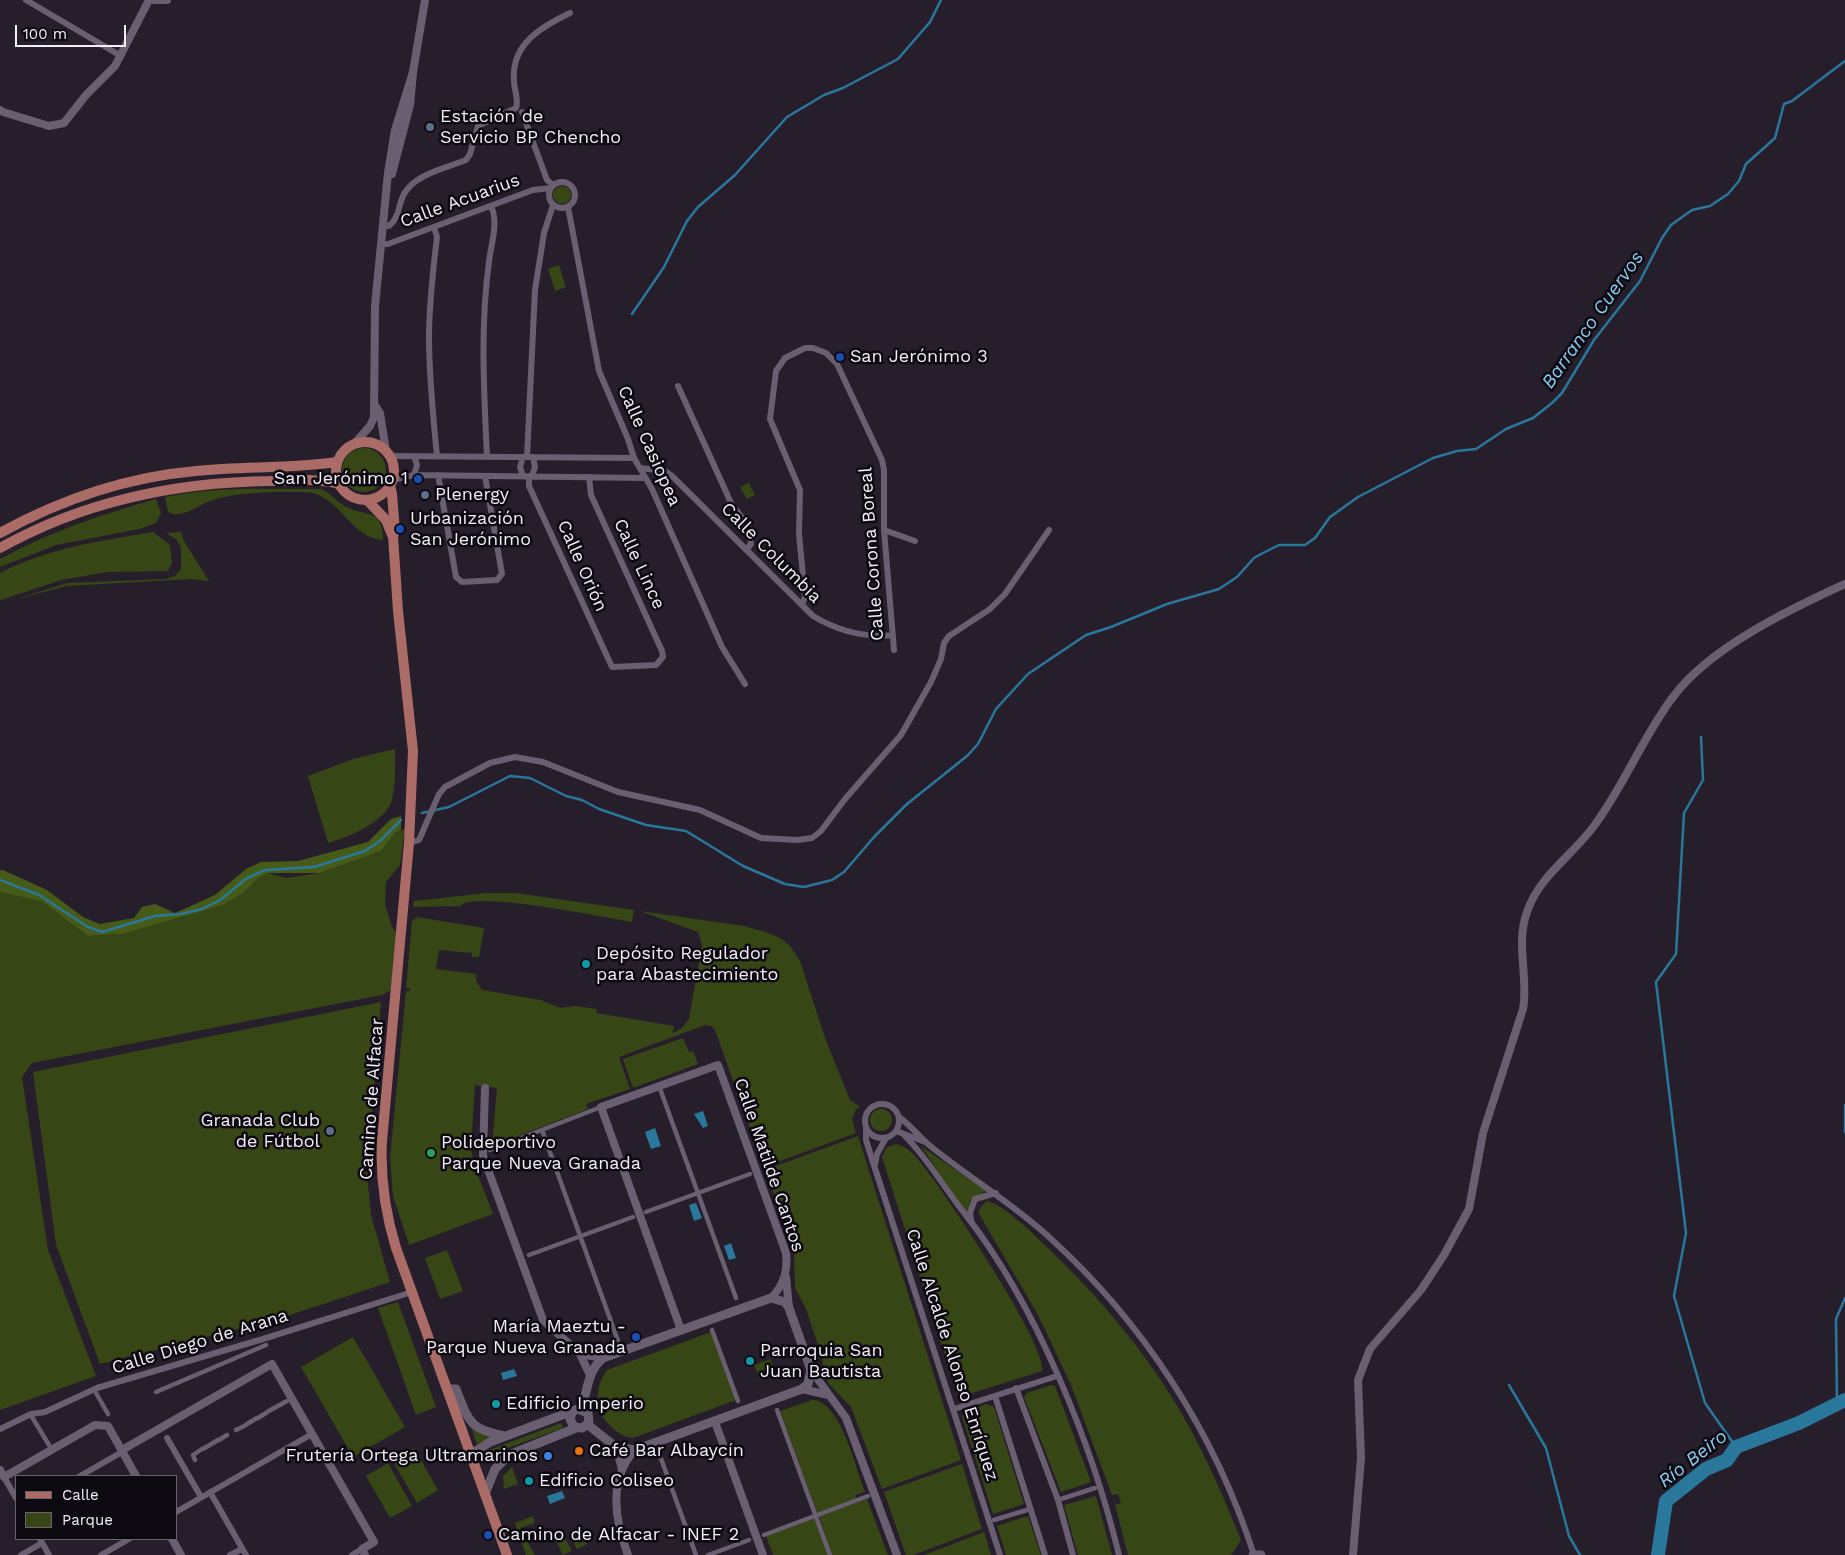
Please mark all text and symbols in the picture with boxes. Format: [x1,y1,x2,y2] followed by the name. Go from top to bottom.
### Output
[18,15,129,47] scale bar
[23,25,67,43] text: 100 m
[440,106,621,148] place label: Estación de Servicio BP Chencho
[424,121,436,133] marker: Estación de Servicio BP Chencho
[397,169,523,233] street label: Calle Acuarius
[1537,247,1649,393] water label: Barranco Cuervos
[850,346,988,368] place label: San Jerónimo 3
[834,351,846,363] marker: San Jerónimo 3
[613,382,685,510] street label: Calle Casiopea
[855,466,889,642] street label: Calle Corona Boreal
[274,468,408,490] place label: San Jerónimo 1
[412,473,424,485] marker: San Jerónimo 1
[435,484,509,506] place label: Plenergy
[419,489,431,501] marker: Plenergy
[716,498,826,608] street label: Calle Columbia
[410,508,531,550] place label: Urbanización San Jerónimo
[609,515,669,613] street label: Calle Lince
[552,517,612,615] street label: Calle Orión
[394,523,406,535] marker: Urbanización San Jerónimo
[596,943,778,986] place label: Depósito Regulador para Abastecimiento
[580,958,592,970] marker: Depósito Regulador para Abastecimiento
[356,1017,388,1181] street label: Camino de Alfacar
[729,1075,809,1255] street label: Calle Matilde Cantos
[200,1110,320,1152] place label: Granada Club de Fútbol
[324,1125,336,1137] marker: Granada Club de Fútbol
[441,1132,641,1174] place label: Polideportivo Parque Nueva Granada
[425,1147,437,1159] marker: Polideportivo Parque Nueva Granada
[901,1226,1003,1484] street label: Calle Alcalde Alonso Enríquez
[109,1305,291,1379] street label: Calle Diego de Arana
[426,1316,626,1358] place label: María Maeztu - Parque Nueva Granada
[630,1331,642,1343] marker: María Maeztu - Parque Nueva Granada
[760,1340,883,1382] place label: Parroquia San Juan Bautista
[744,1355,756,1367] marker: Parroquia San Juan Bautista
[506,1393,644,1415] place label: Edificio Imperio
[490,1398,502,1410] marker: Edificio Imperio
[1654,1425,1732,1493] water label: Río Beiro
[589,1440,744,1462] place label: Café Bar Albaycín
[285,1445,538,1467] place label: Frutería Ortega Ultramarinos
[573,1445,585,1457] marker: Café Bar Albaycín
[542,1450,554,1462] marker: Frutería Ortega Ultramarinos
[539,1470,674,1492] place label: Edificio Coliseo
[15,1475,178,1540] legend
[523,1475,535,1487] marker: Edificio Coliseo
[62,1486,99,1504] text: Calle
[62,1511,113,1529] text: Parque
[498,1524,739,1546] place label: Camino de Alfacar - INEF 2
[482,1529,494,1541] marker: Camino de Alfacar - INEF 2

